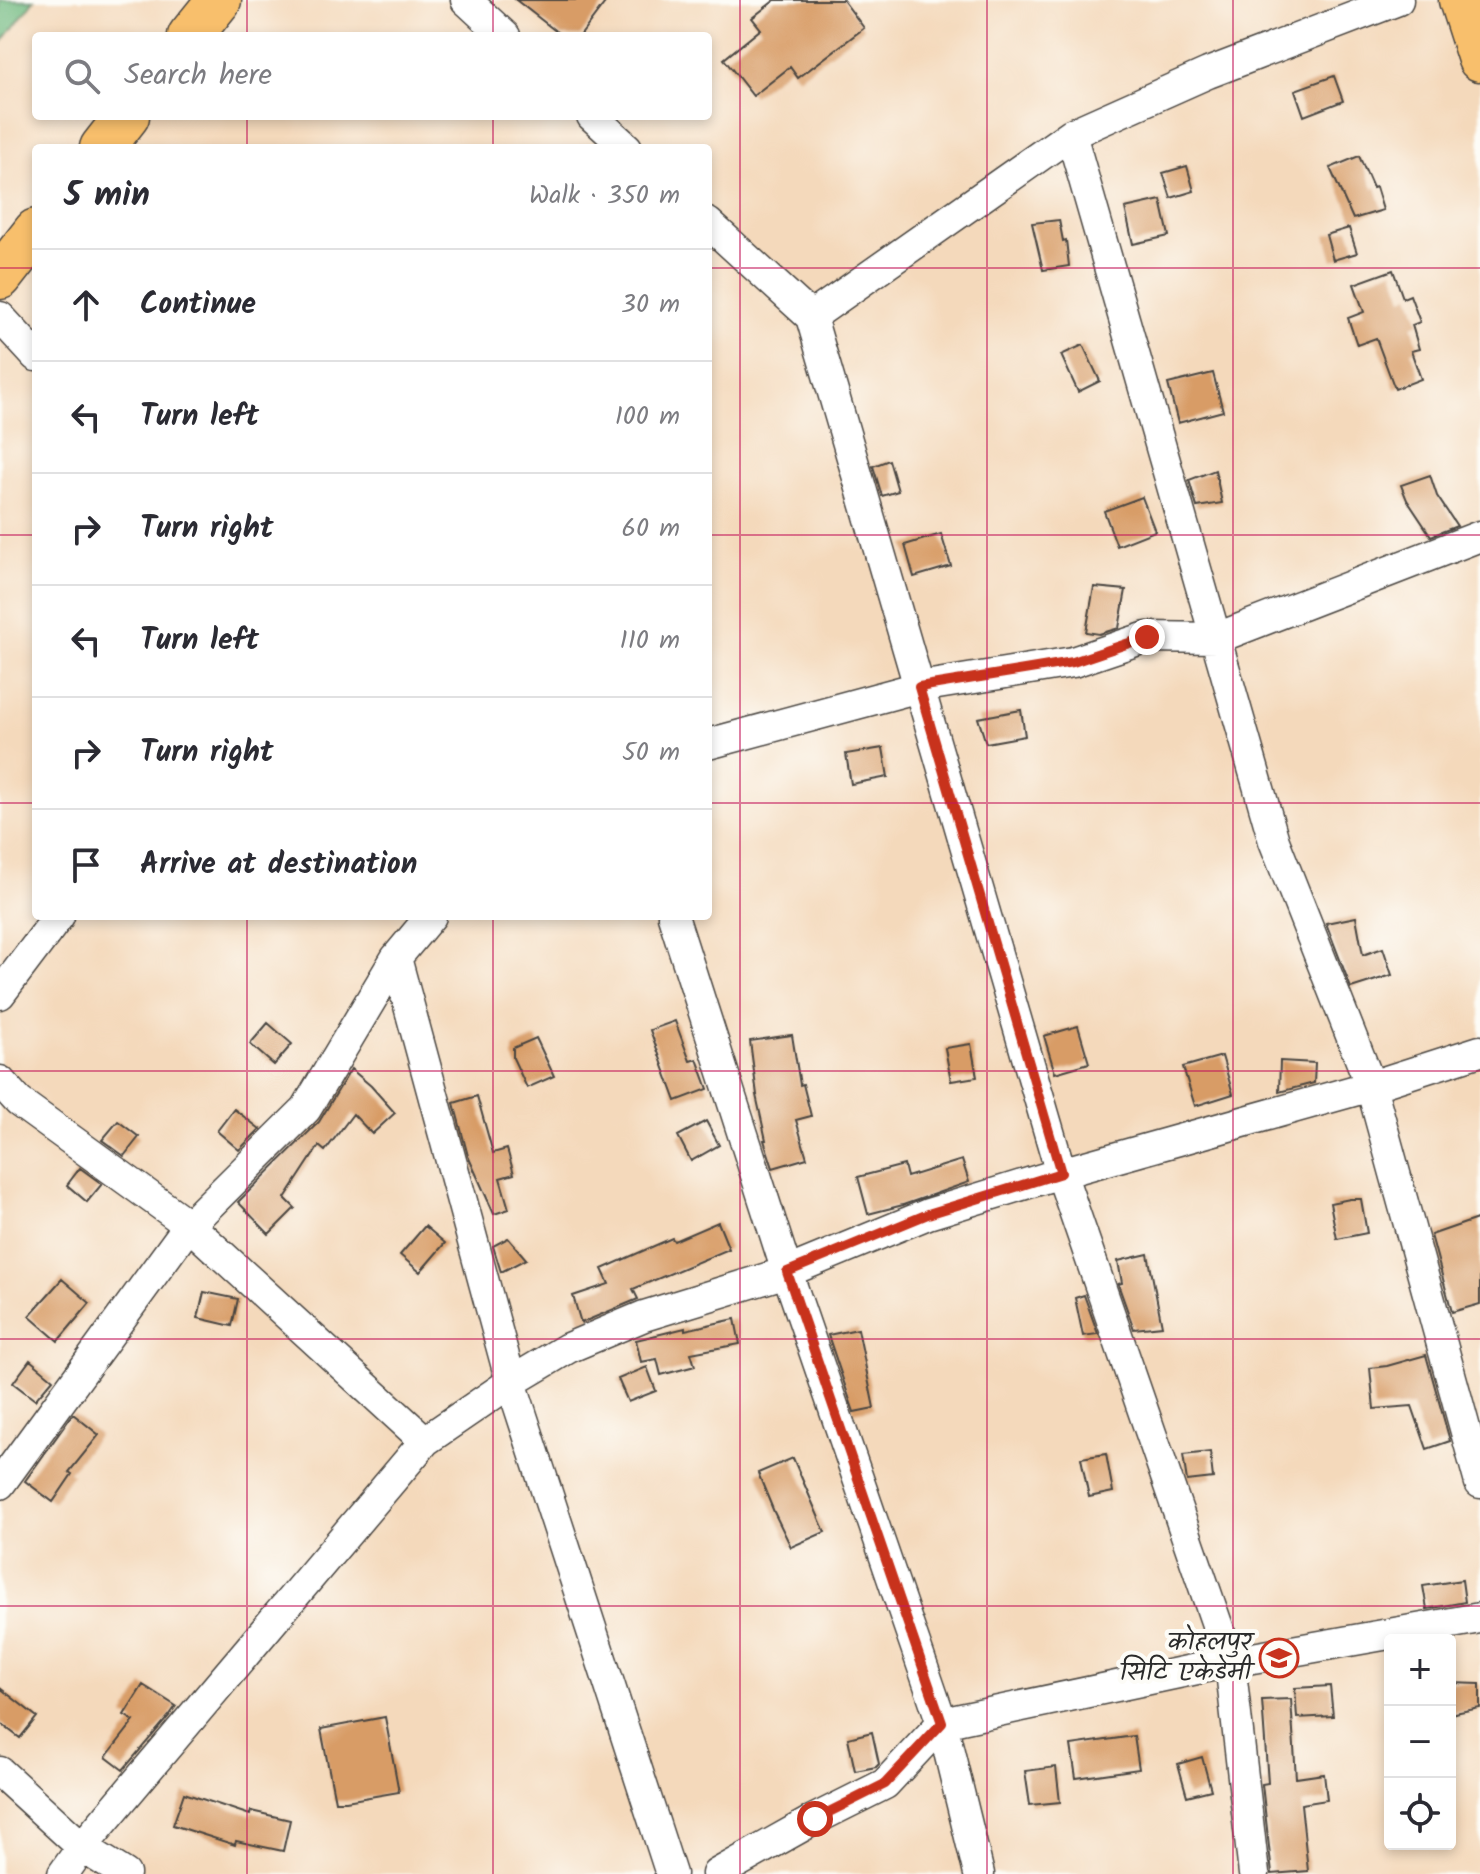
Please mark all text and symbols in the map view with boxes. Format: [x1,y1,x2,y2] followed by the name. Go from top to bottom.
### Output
[32,32,712,120] search box
[124,52,272,100] text: Search here
[60,54,104,98] icon: search
[64,169,150,223] text: 5 min
[529,175,680,217] text: Walk · 350 m
[140,281,256,329] text: Continue
[64,283,108,327] icon: ahead
[621,284,680,326] text: 30 m
[140,393,259,441] text: Turn left
[64,395,108,439] icon: left
[615,396,680,438] text: 100 m
[140,505,273,553] text: Turn right
[64,507,108,551] icon: right
[621,508,680,550] text: 60 m
[140,617,259,665] text: Turn left
[64,619,108,663] icon: left
[1129,619,1165,655] route end
[620,620,680,662] text: 110 m
[140,729,273,777] text: Turn right
[64,731,108,775] icon: right
[622,732,680,774] text: 50 m
[140,841,417,889] text: Arrive at destination
[64,843,108,887] icon: arrive
[1120,1622,1256,1694] place label: कोहलपुर सिटि एकेडेमी
[1384,1634,1456,1850] map controls
[1384,1634,1456,1706] button: +
[1258,1637,1300,1679] school or university icon: कोहलपुर सिटि एकेडेमी
[1384,1706,1456,1778] button: −
[1384,1778,1456,1850] button: locate
[797,1801,833,1837] route start

